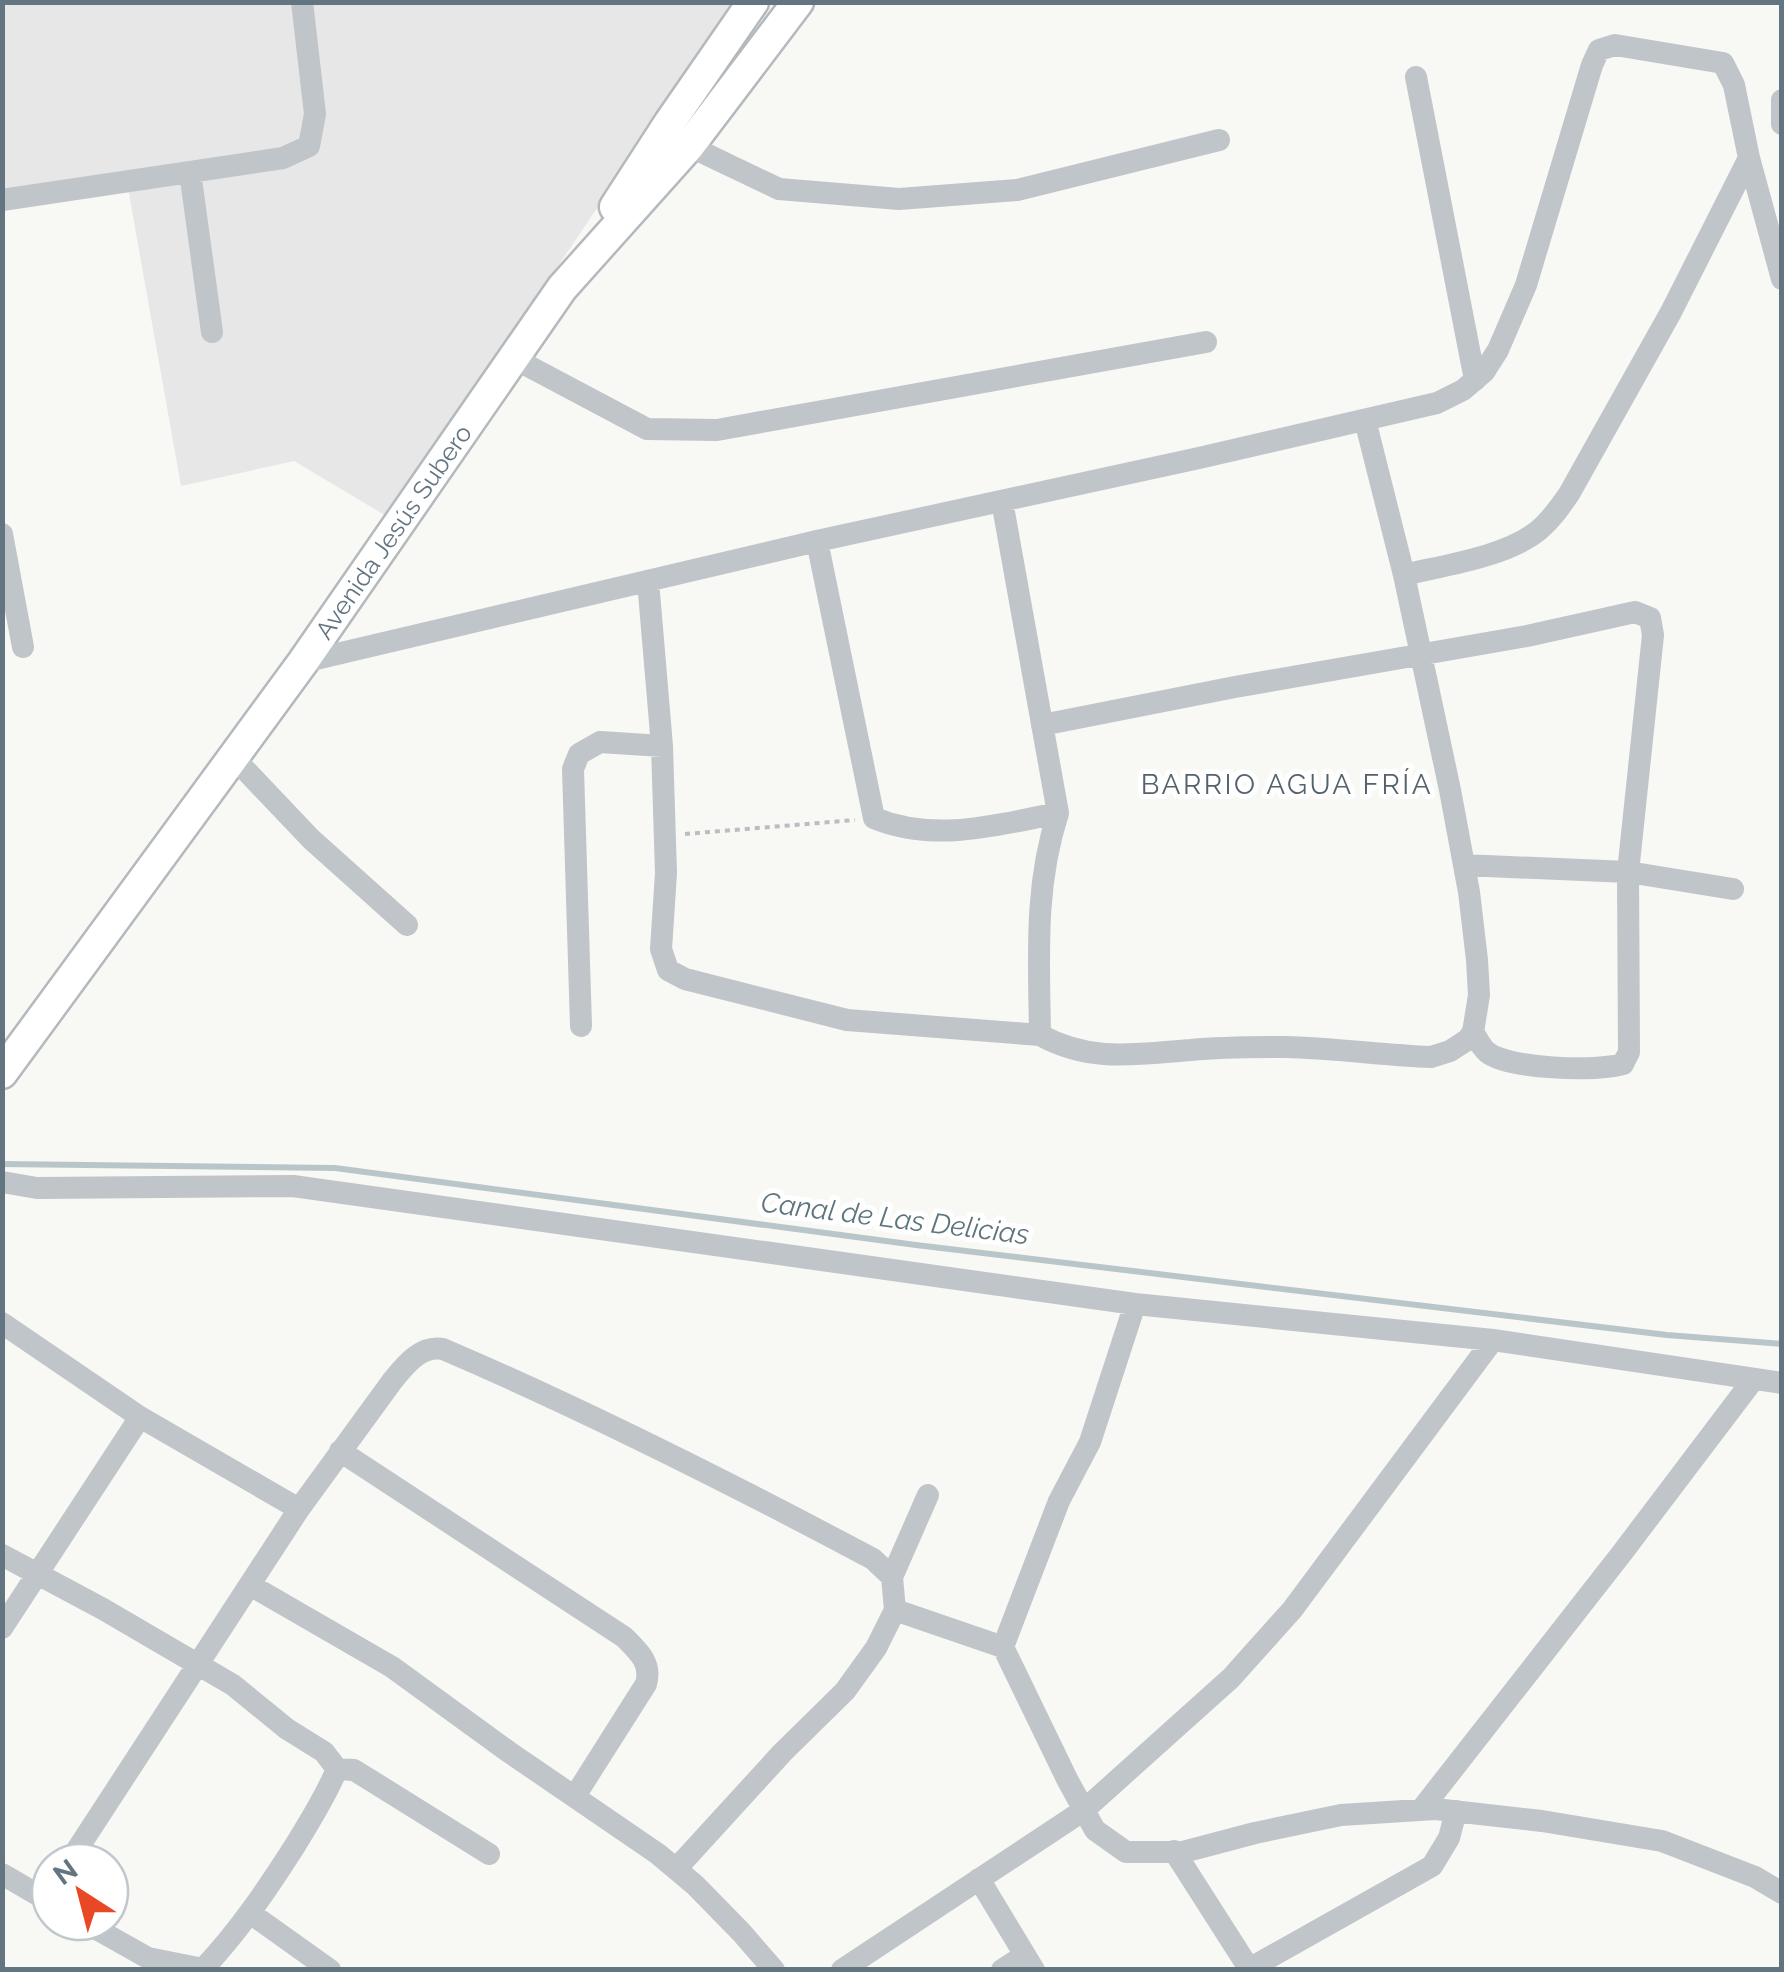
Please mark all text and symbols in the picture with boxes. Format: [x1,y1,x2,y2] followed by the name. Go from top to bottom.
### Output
[309,419,478,645] street label: Avenida Jesús Subero
[1141,768,1433,801] district label: BARRIO AGUA FRÍA
[759,1186,1031,1251] water label: Canal de Las Delicias
[30,1842,130,1942] north arrow
[47,1853,84,1892] text: N

